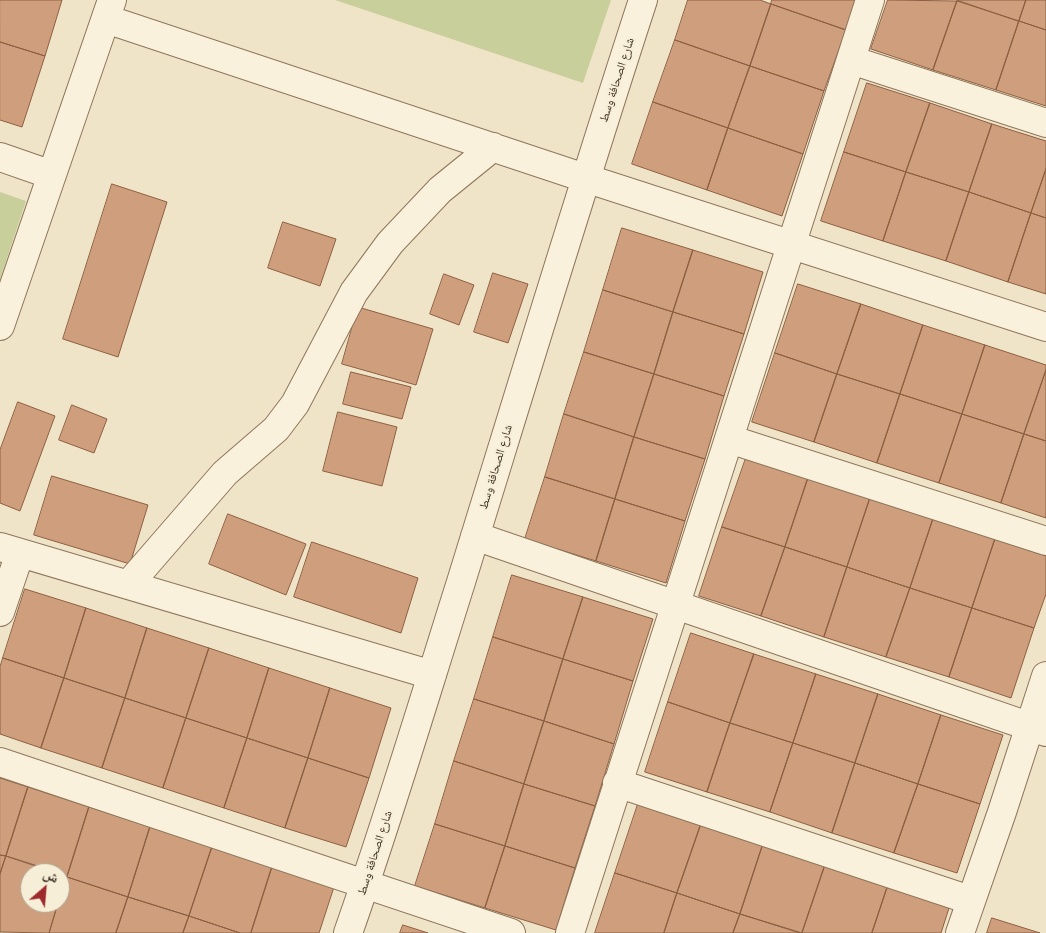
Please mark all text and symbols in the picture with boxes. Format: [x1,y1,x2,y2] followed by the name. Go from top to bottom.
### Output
[597,36,637,124] street label: شارع الصحافة وسط
[476,423,516,511] street label: شارع الصحافة وسط
[355,809,395,897] street label: شارع الصحافة وسط
[20,863,70,913] north arrow
[41,863,63,887] text: ش

